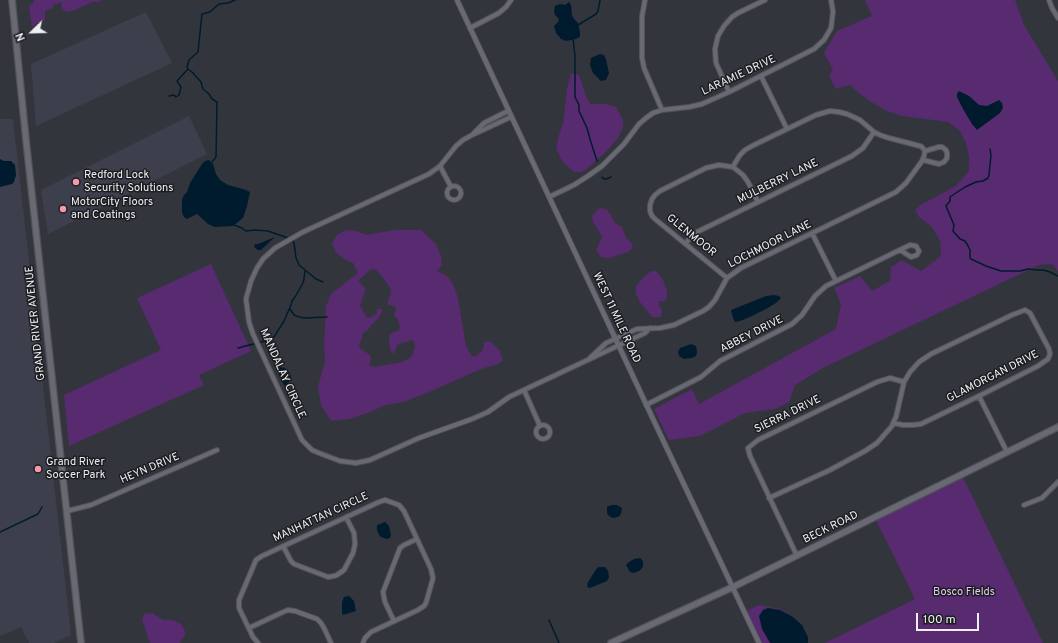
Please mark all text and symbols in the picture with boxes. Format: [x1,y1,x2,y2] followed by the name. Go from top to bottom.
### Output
[12,12,52,52] north arrow
[13,30,29,43] text: N
[700,53,778,99] street label: LARAMIE DRIVE
[735,157,821,207] street label: MULBERRY LANE
[84,169,173,195] place label: Redford Lock Security Solutions
[71,177,81,187] marker: Redford Lock Security Solutions
[71,196,153,222] place label: MotorCity Floors and Coatings
[58,204,68,214] marker: MotorCity Floors and Coatings
[663,212,719,260] street label: GLENMOOR
[726,218,814,272] street label: LOCHMOOR LANE
[23,265,49,381] street label: GRAND RIVER AVENUE
[589,271,643,365] street label: WEST 11 MILE ROAD
[718,313,786,357] street label: ABBEY DRIVE
[256,327,308,421] street label: MANDALAY CIRCLE
[945,348,1041,406] street label: GLAMORGAN DRIVE
[753,393,823,437] street label: SIERRA DRIVE
[119,451,181,487] street label: HEYN DRIVE
[46,456,105,482] place label: Grand River Soccer Park
[33,464,43,474] marker: Grand River Soccer Park
[271,490,371,546] street label: MANHATTAN CIRCLE
[801,509,861,547] street label: BECK ROAD
[933,586,995,600] park label: Bosco Fields
[918,605,981,631] scale bar
[923,612,956,628] text: 100 m

